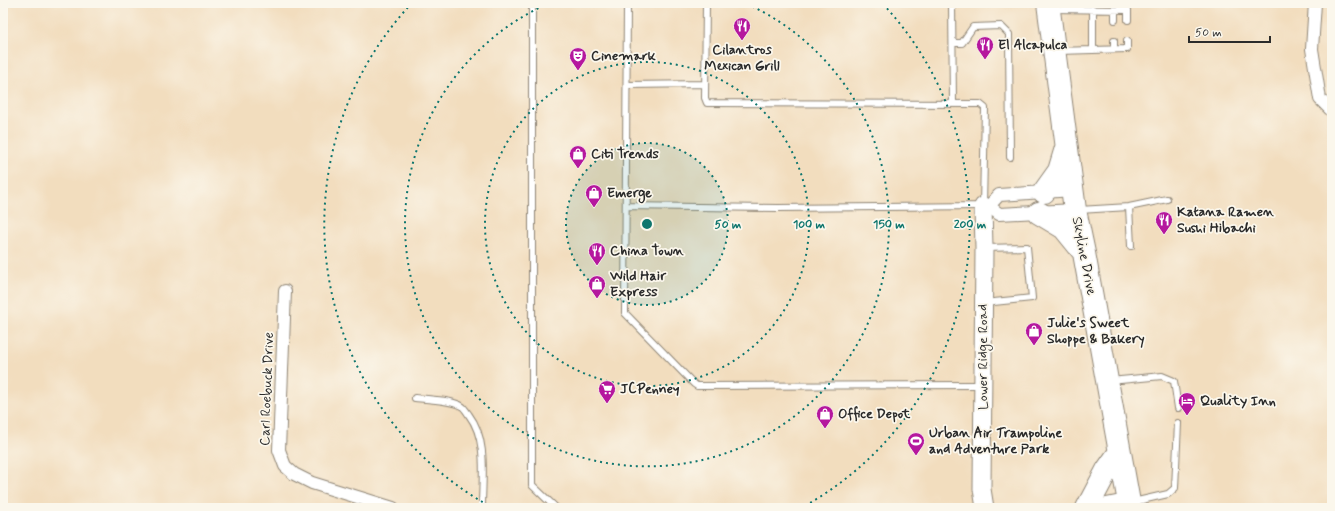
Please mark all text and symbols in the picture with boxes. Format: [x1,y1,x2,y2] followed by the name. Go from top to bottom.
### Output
[732,16,752,41] restaurant icon: Cilantros Mexican Grill
[1189,18,1270,44] scale bar
[1195,25,1222,41] text: 50 m
[975,35,995,60] restaurant icon: El Alcapulca
[998,36,1067,54] place label: El Alcapulca
[704,41,780,75] place label: Cilantros Mexican Grill
[568,46,588,71] theatre icon: Cinemark
[591,47,656,65] place label: Cinemark
[568,144,588,169] shop icon: Citi Trends
[591,145,659,163] place label: Citi Trends
[584,183,604,208] shop icon: Emerge
[607,184,652,204] place label: Emerge
[1177,203,1275,237] place label: Katana Ramen Sushi Hibachi
[1154,210,1174,235] restaurant icon: Katana Ramen Sushi Hibachi
[1068,215,1101,297] street label: Skyline Drive
[640,217,654,231] centre of rings
[715,217,742,233] text: 50 m
[793,217,826,233] text: 100 m
[873,217,905,233] text: 150 m
[954,217,987,233] text: 200 m
[587,241,607,266] restaurant icon: China Town
[610,242,685,260] place label: China Town
[609,267,667,301] place label: Wild Hair Express
[587,274,607,299] shop icon: Wild Hair Express
[974,304,993,410] street label: Lower Ridge Road
[1047,314,1145,348] place label: Julie's Sweet Shoppe & Bakery
[1024,321,1044,346] shop icon: Julie's Sweet Shoppe & Bakery
[256,332,278,446] street label: Carl Roebuck Drive
[597,379,617,404] supermarket icon: JCPenney
[620,380,680,398] place label: JCPenney
[1177,391,1197,416] hotel icon: Quality Inn
[1200,392,1276,410] place label: Quality Inn
[815,404,835,429] shop icon: Office Depot
[838,405,911,423] place label: Office Depot
[929,424,1062,458] place label: Urban Air Trampoline and Adventure Park
[906,431,926,456] sports icon: Urban Air Trampoline and Adventure Park

